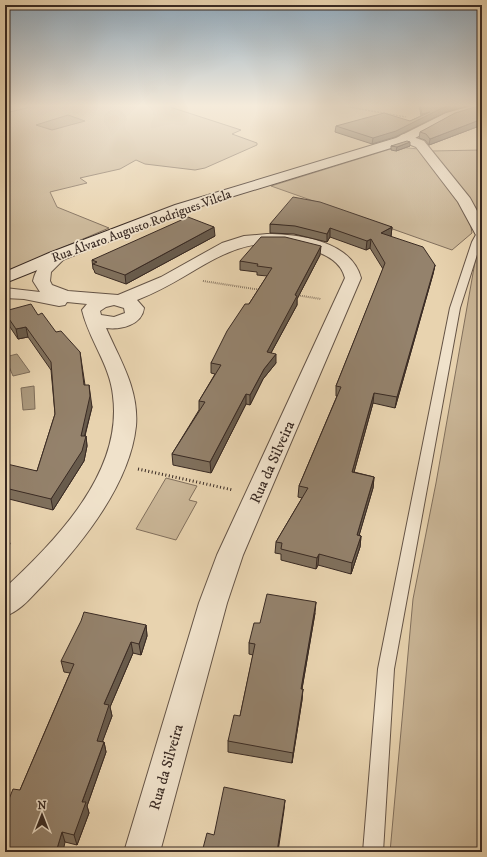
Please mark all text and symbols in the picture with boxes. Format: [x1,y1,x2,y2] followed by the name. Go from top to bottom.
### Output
[49,185,234,266] street label: Rua Álvaro Augusto Rodrigues Vilela
[246,417,299,507] street label: Rua da Silveira
[145,721,188,812] street label: Rua da Silveira
[22,795,62,835] north arrow
[37,799,47,813] text: N

